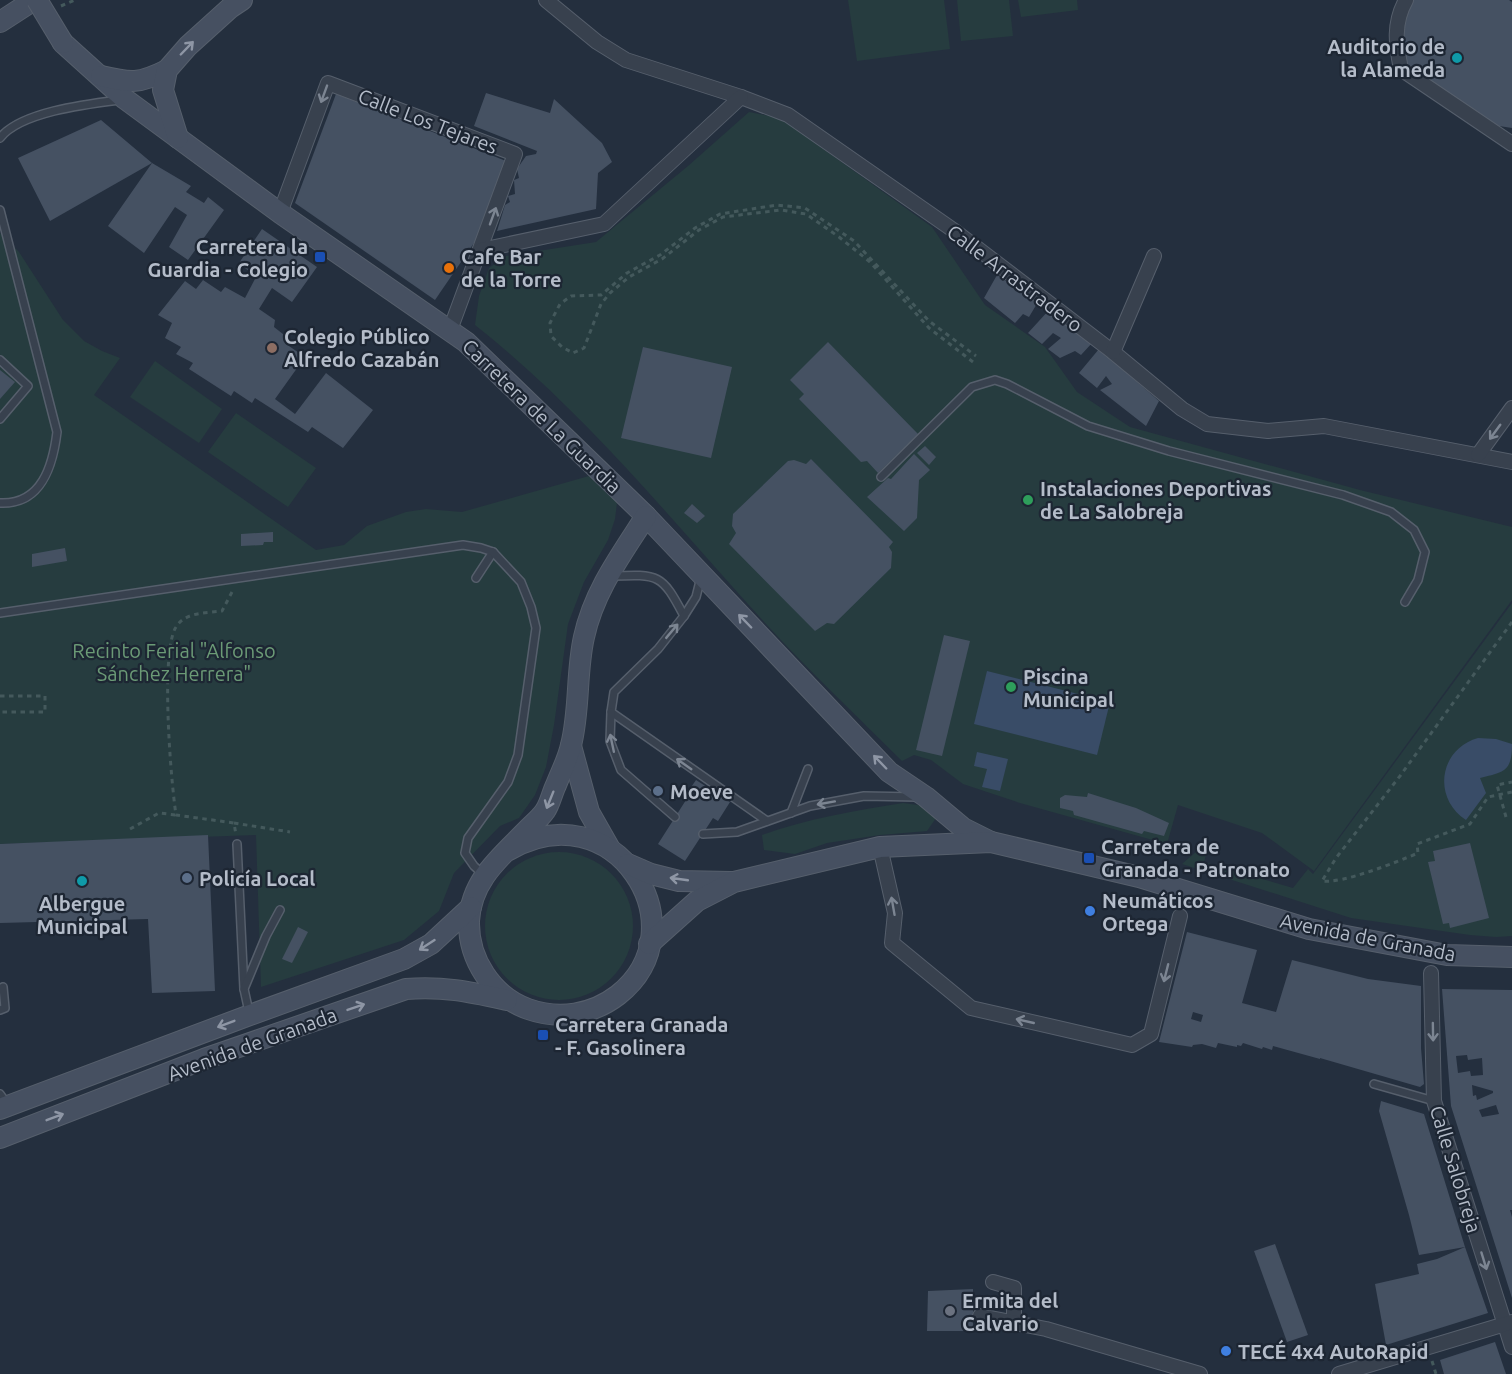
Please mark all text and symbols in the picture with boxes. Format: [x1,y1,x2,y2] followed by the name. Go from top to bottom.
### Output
[1327,35,1445,81] place label: Auditorio de la Alameda
[179,40,194,55] one-way arrow
[1450,51,1464,65] marker: Auditorio de la Alameda
[355,84,501,158] street label: Calle Los Tejares
[318,85,329,103] one-way arrow
[488,207,499,226] one-way arrow
[943,220,1087,336] street label: Calle Arrastradero
[148,235,308,281] place label: Carretera la Guardia - Colegio
[461,245,562,291] place label: Cafe Bar de la Torre
[313,250,327,264] marker: Carretera la Guardia - Colegio
[442,261,456,275] marker: Cafe Bar de la Torre
[284,325,439,371] place label: Colegio Público Alfredo Cazabán
[458,334,626,498] street label: Carretera de La Guardia
[265,341,279,355] marker: Colegio Público Alfredo Cazabán
[1489,423,1501,439] one-way arrow
[1040,477,1271,523] place label: Instalaciones Deportivas de La Salobreja
[1021,493,1035,507] marker: Instalaciones Deportivas de La Salobreja
[737,614,752,629] one-way arrow
[666,623,679,639] one-way arrow
[72,639,276,685] park label: Recinto Ferial "Alfonso Sánchez Herrera"
[1023,665,1114,711] place label: Piscina Municipal
[1004,680,1018,694] marker: Piscina Municipal
[606,734,617,753] one-way arrow
[873,755,887,770] one-way arrow
[677,758,693,770] one-way arrow
[670,780,733,803] place label: Moeve
[651,784,665,798] marker: Moeve
[543,790,554,809] one-way arrow
[817,798,836,809] one-way arrow
[1101,835,1290,881] place label: Carretera de Granada - Patronato
[1082,851,1096,865] marker: Carretera de Granada - Patronato
[199,867,315,890] place label: Policía Local
[180,871,194,885] marker: Policía Local
[75,874,89,888] marker: Albergue Municipal
[670,874,689,885] one-way arrow
[1102,889,1213,935] place label: Neumáticos Ortega
[36,892,128,938] place label: Albergue Municipal
[887,897,898,916] one-way arrow
[1083,904,1097,918] marker: Neumáticos Ortega
[1278,909,1458,965] street label: Avenida de Granada
[418,939,435,952] one-way arrow
[1160,963,1172,982] one-way arrow
[346,1000,365,1011] one-way arrow
[164,1003,340,1085] street label: Avenida de Granada
[555,1013,728,1059] place label: Carretera Granada - F. Gasolinera
[1016,1014,1035,1026] one-way arrow
[217,1019,236,1030] one-way arrow
[1427,1021,1438,1041] one-way arrow
[536,1028,550,1042] marker: Carretera Granada - F. Gasolinera
[1426,1103,1486,1235] street label: Calle Salobreja
[45,1111,63,1122] one-way arrow
[1479,1251,1490,1270] one-way arrow
[962,1289,1058,1335] place label: Ermita del Calvario
[943,1304,957,1318] marker: Ermita del Calvario
[1238,1339,1429,1363] place label: TECÉ 4x4 AutoRapid
[1219,1344,1233,1358] marker: TECÉ 4x4 AutoRapid

